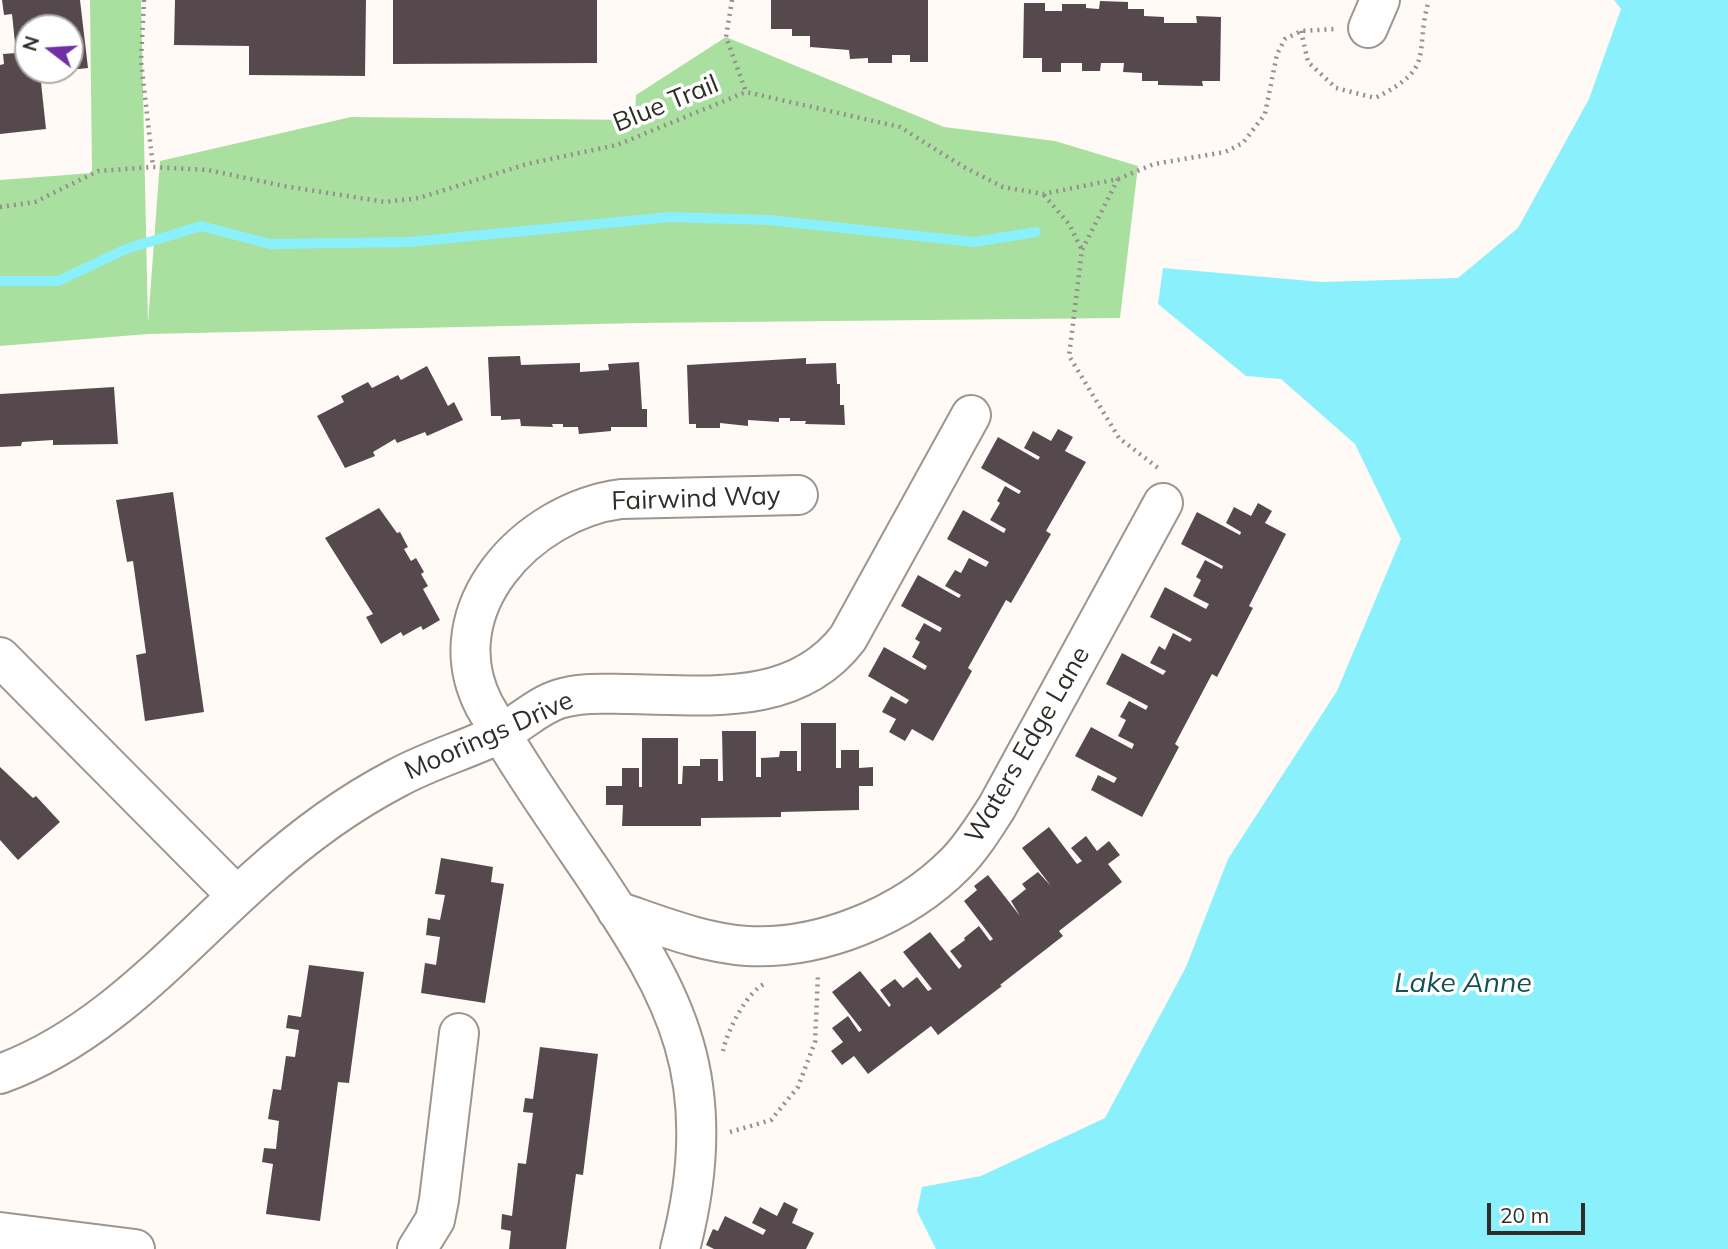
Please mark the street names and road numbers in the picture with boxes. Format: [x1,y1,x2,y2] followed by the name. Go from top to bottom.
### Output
[609,69,723,139] street label: Blue Trail
[611,480,781,518] street label: Fairwind Way
[959,641,1097,849] street label: Waters Edge Lane
[400,685,578,787] street label: Moorings Drive

